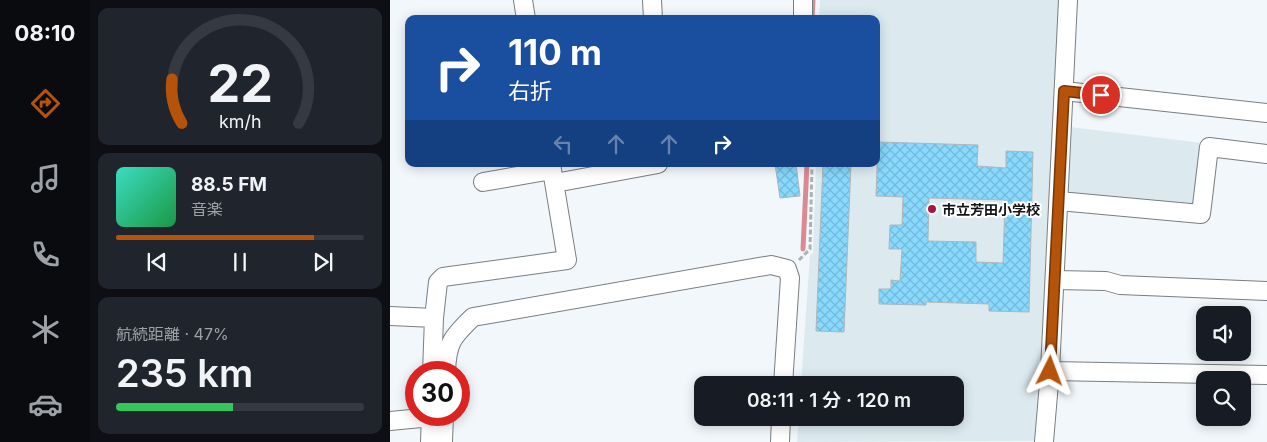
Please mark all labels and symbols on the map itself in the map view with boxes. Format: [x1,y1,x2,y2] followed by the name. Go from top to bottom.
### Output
[1080,74,1122,116] pin
[942,201,1040,218] place label: 市立芳田小学校
[926,203,938,215] marker: 市立芳田小学校
[1023,344,1075,396] position arrow
[405,361,470,426] speed limit sign: 30

